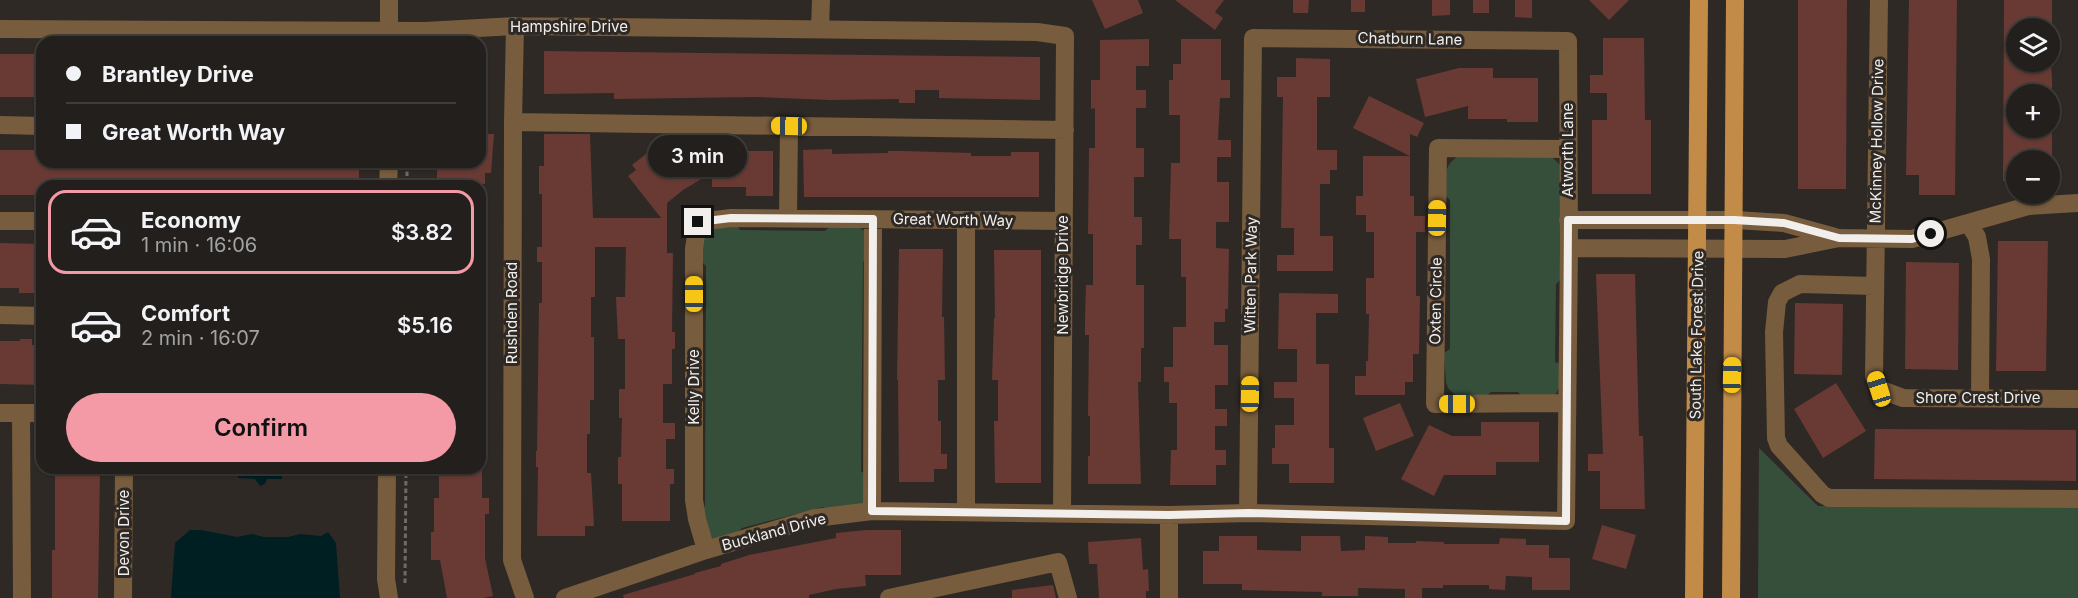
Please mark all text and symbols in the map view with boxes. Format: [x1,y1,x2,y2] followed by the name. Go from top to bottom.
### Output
[510,17,628,36] street label: Hampshire Drive
[2006,18,2060,204] map controls
[2006,18,2060,72] button: layers
[1358,28,1463,49] street label: Chatburn Lane
[1866,58,1887,224] street label: McKinney Hollow Drive
[102,61,254,87] text: Brantley Drive
[2006,84,2060,138] button: +
[1558,103,1577,197] street label: Atworth Lane
[771,117,807,135] car
[102,119,285,145] text: Great Worth Way
[648,135,748,177] callout: 3 min
[671,144,724,168] text: 3 min
[2006,150,2060,204] button: −
[1428,200,1446,236] car
[69,205,123,259] icon: car
[141,207,241,233] text: Economy
[684,208,711,235] route end
[893,209,1014,230] street label: Great Worth Way
[1053,215,1072,335] street label: Newbridge Drive
[1240,216,1261,333] street label: Witten Park Way
[391,219,453,245] text: $3.82
[1917,220,1944,247] route start
[141,233,257,257] text: 1 min · 16:06
[1686,250,1707,420] street label: South Lake Forest Drive
[1425,257,1446,345] street label: Oxten Circle
[502,262,521,364] street label: Rushden Road
[685,276,703,312] car
[69,298,123,352] icon: car
[141,300,230,326] text: Comfort
[397,312,453,338] text: $5.16
[141,326,260,350] text: 2 min · 16:07
[684,349,703,425] street label: Kelly Drive
[1723,357,1741,393] car
[1865,369,1893,409] car
[1241,376,1259,412] car
[1915,388,2041,407] street label: Shore Crest Drive
[66,393,456,462] button: Confirm
[1439,395,1475,413] car
[114,490,133,576] street label: Devon Drive
[720,508,828,555] street label: Buckland Drive

